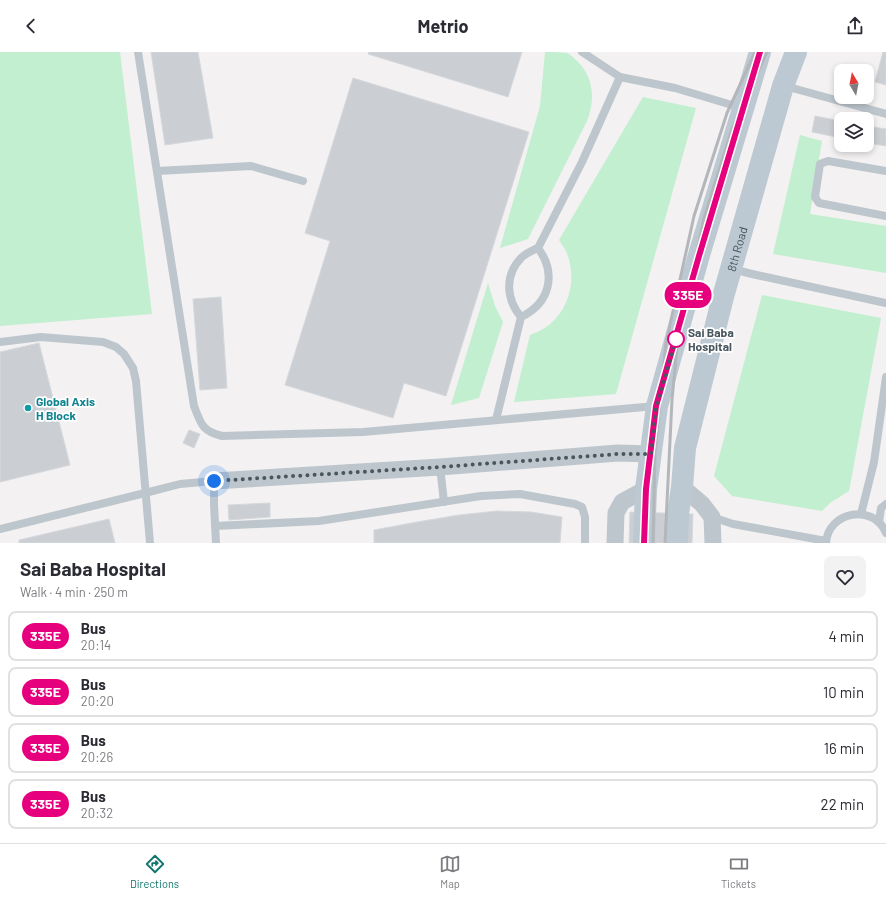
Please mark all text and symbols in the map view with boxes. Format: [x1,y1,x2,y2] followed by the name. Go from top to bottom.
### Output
[20,15,42,37] icon: back
[418,15,468,37] text: Metrio
[844,15,866,37] icon: share
[834,64,874,104] north arrow
[834,64,874,152] map controls
[834,112,874,152] button: layers
[724,225,750,273] street label: 8th Road
[660,282,716,308] line badge: 335E
[673,286,703,303] text: 335E
[688,325,734,353] place label: Sai Baba Hospital
[667,330,685,348] marker: Sai Baba Hospital
[36,394,95,422] place label: Global Axis H Block
[23,403,33,413] marker: Global Axis H Block
[204,471,224,491] your location
[824,556,866,598] button: heart
[20,557,166,580] text: Sai Baba Hospital
[20,584,128,600] text: Walk · 4 min · 250 m
[81,619,106,637] text: Bus
[30,627,61,644] text: 335E
[828,627,864,645] text: 4 min
[81,637,111,653] text: 20:14
[81,675,106,693] text: Bus
[30,683,61,700] text: 335E
[823,683,864,701] text: 10 min
[81,693,114,709] text: 20:20
[81,731,106,749] text: Bus
[30,739,61,756] text: 335E
[824,739,864,757] text: 16 min
[81,749,113,765] text: 20:26
[81,787,106,805] text: Bus
[30,795,61,812] text: 335E
[821,795,864,813] text: 22 min
[81,805,113,821] text: 20:32
[130,853,179,890] tab: Directions
[439,853,461,890] tab: Map
[721,853,756,890] tab: Tickets

